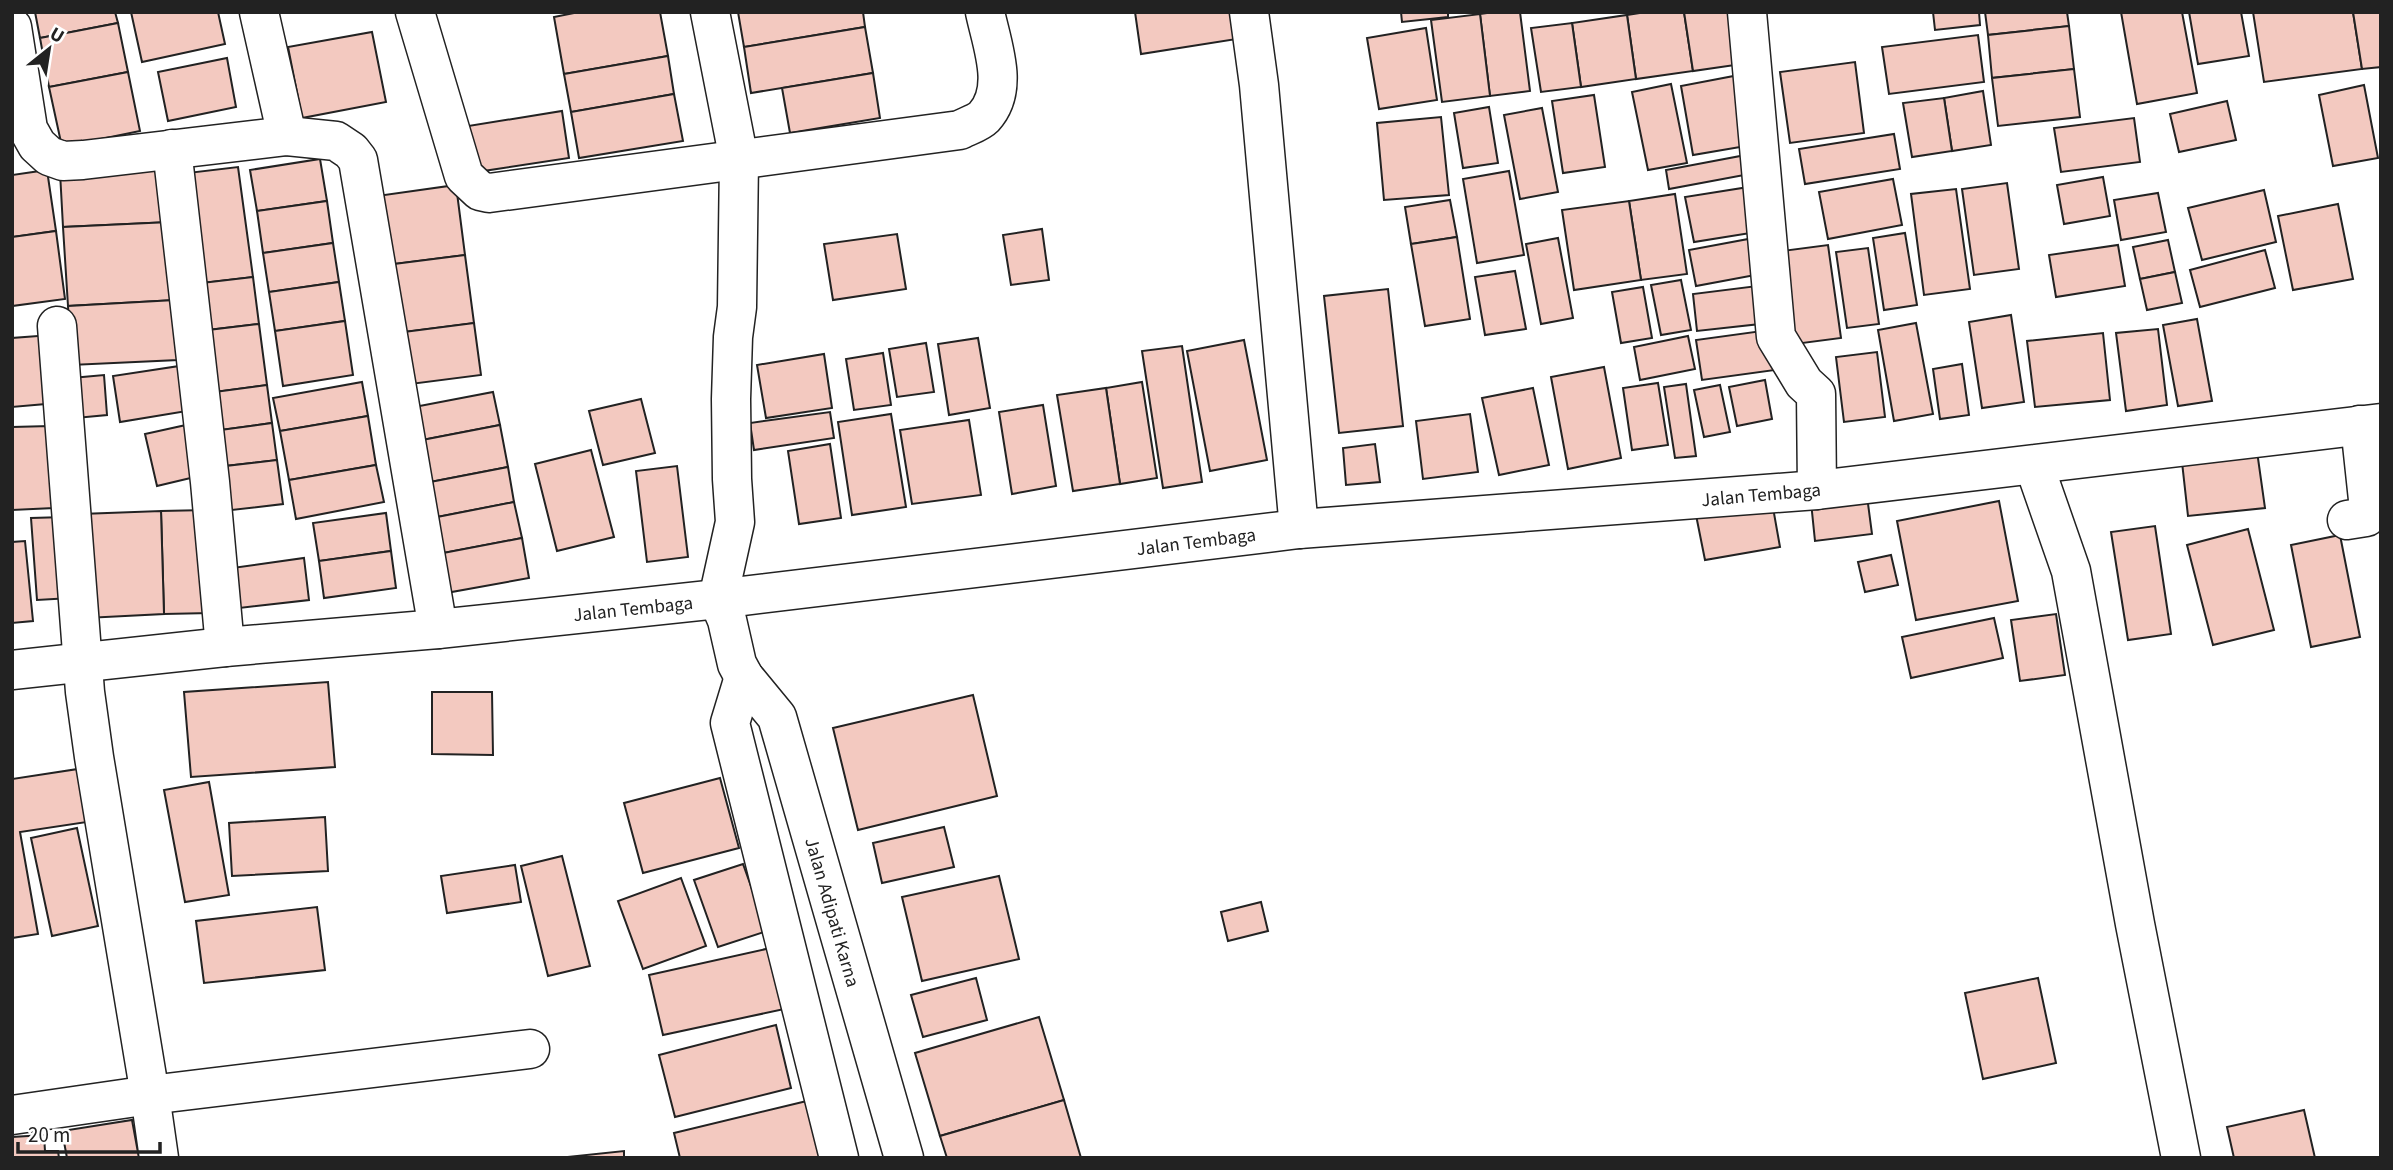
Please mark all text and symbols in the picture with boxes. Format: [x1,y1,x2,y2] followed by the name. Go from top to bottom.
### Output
[14,14,84,84] north arrow
[45,21,69,50] text: U
[1700,477,1822,514] street label: Jalan Tembaga
[1135,522,1257,563] street label: Jalan Tembaga
[572,590,694,629] street label: Jalan Tembaga
[797,834,866,990] street label: Jalan Adipati Karna
[18,1110,159,1154] scale bar
[28,1120,70,1150] text: 20 m

